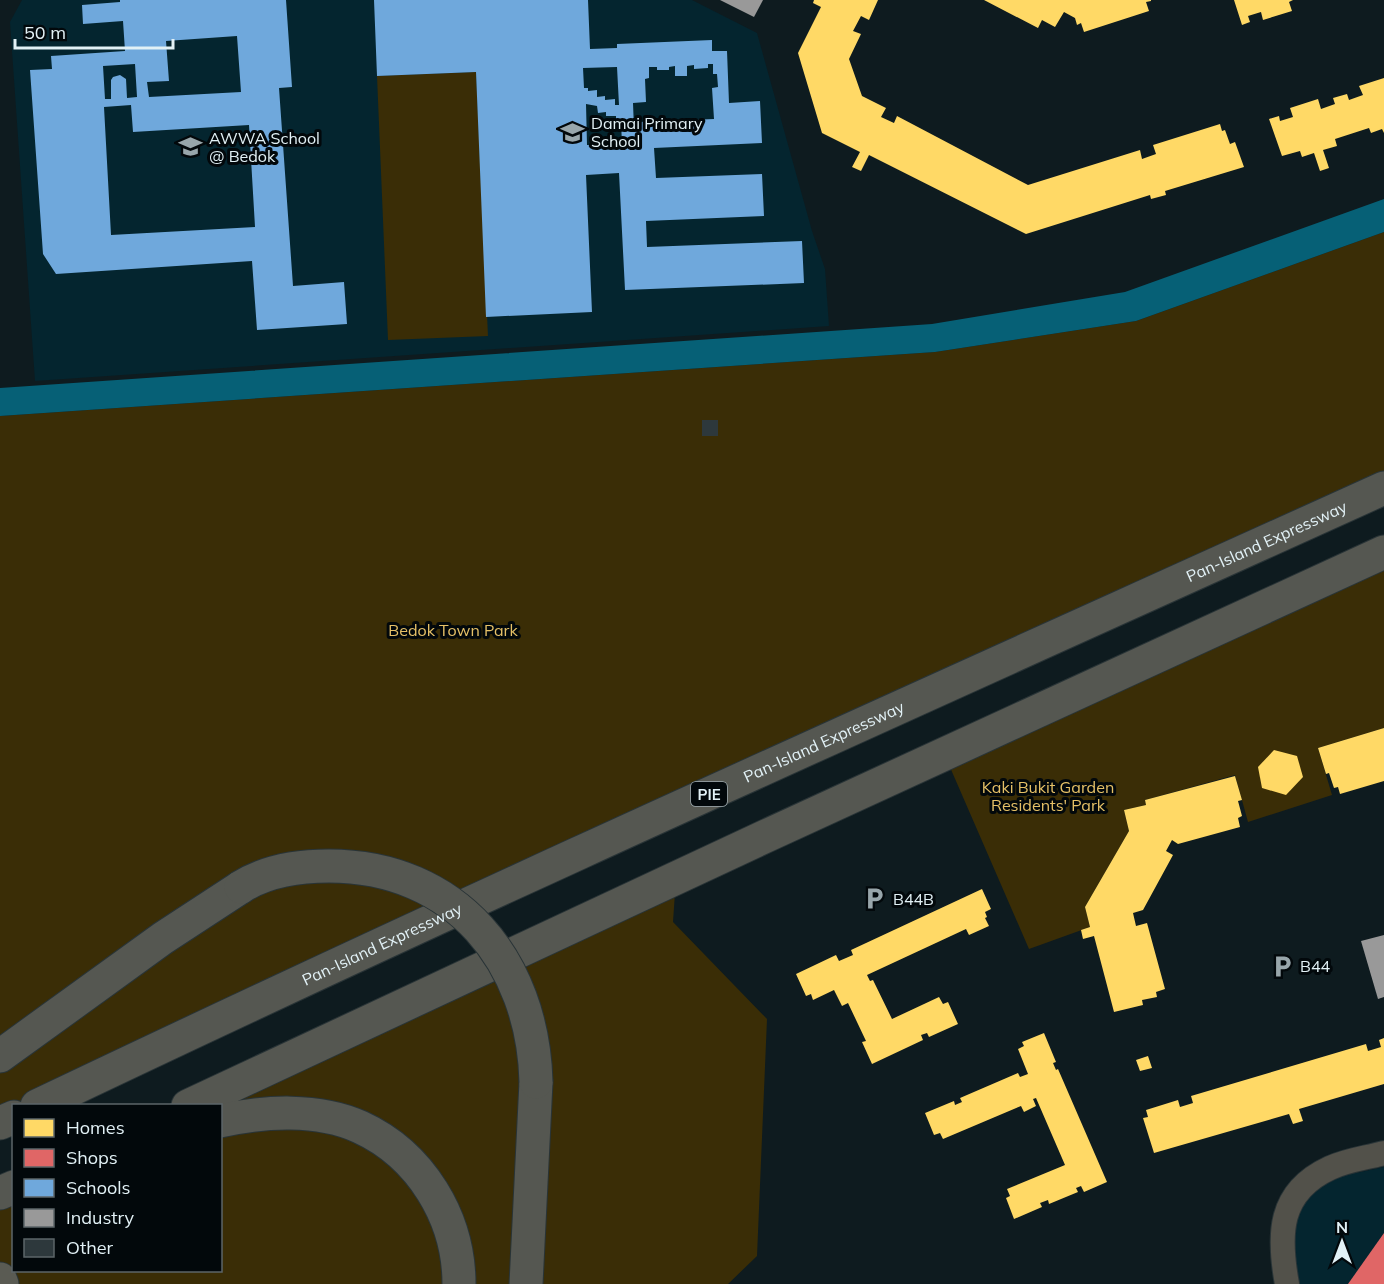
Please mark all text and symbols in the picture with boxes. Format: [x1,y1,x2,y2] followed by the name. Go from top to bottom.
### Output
[15,12,172,50] scale bar
[24,21,66,44] text: 50 m
[591,113,703,151] place label: Damai Primary School
[560,119,586,145] school or university icon: Damai Primary School
[209,128,320,166] place label: AWWA School @ Bedok
[178,134,204,160] school or university icon: AWWA School @ Bedok
[1183,496,1350,586] street label: Pan-Island Expressway
[388,620,518,640] park label: Bedok Town Park
[740,696,908,787] street label: Pan-Island Expressway
[982,777,1114,815] park label: Kaki Bukit Garden Residents' Park
[691,782,727,806] road number: PIE
[862,886,888,912] parking icon: B44B
[893,889,934,909] place label: B44B
[299,898,465,990] street label: Pan-Island Expressway
[1269,953,1295,979] parking icon: B44
[1300,956,1330,976] place label: B44
[12,1104,222,1272] legend
[66,1116,125,1139] text: Homes
[66,1146,118,1169] text: Shops
[66,1176,131,1199] text: Schools
[66,1206,135,1229] text: Industry
[1312,1212,1372,1272] north arrow
[1336,1217,1348,1237] text: N
[66,1236,114,1259] text: Other

